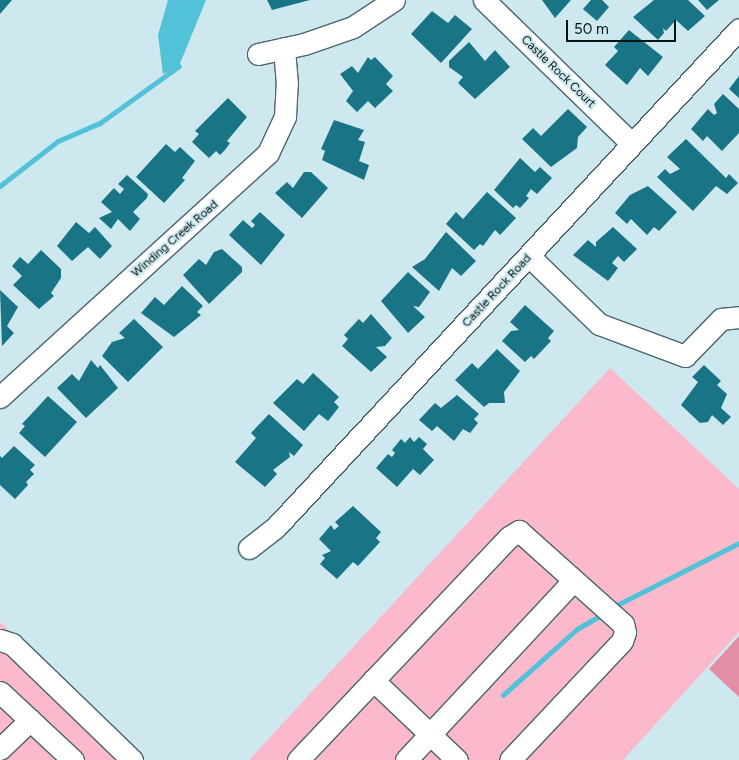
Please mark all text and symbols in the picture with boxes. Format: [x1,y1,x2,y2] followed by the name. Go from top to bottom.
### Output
[569,10,679,42] scale bar
[574,20,609,38] text: 50 m
[518,33,598,111] street label: Castle Rock Court
[129,198,221,280] street label: Winding Creek Road
[460,252,534,330] street label: Castle Rock Road

